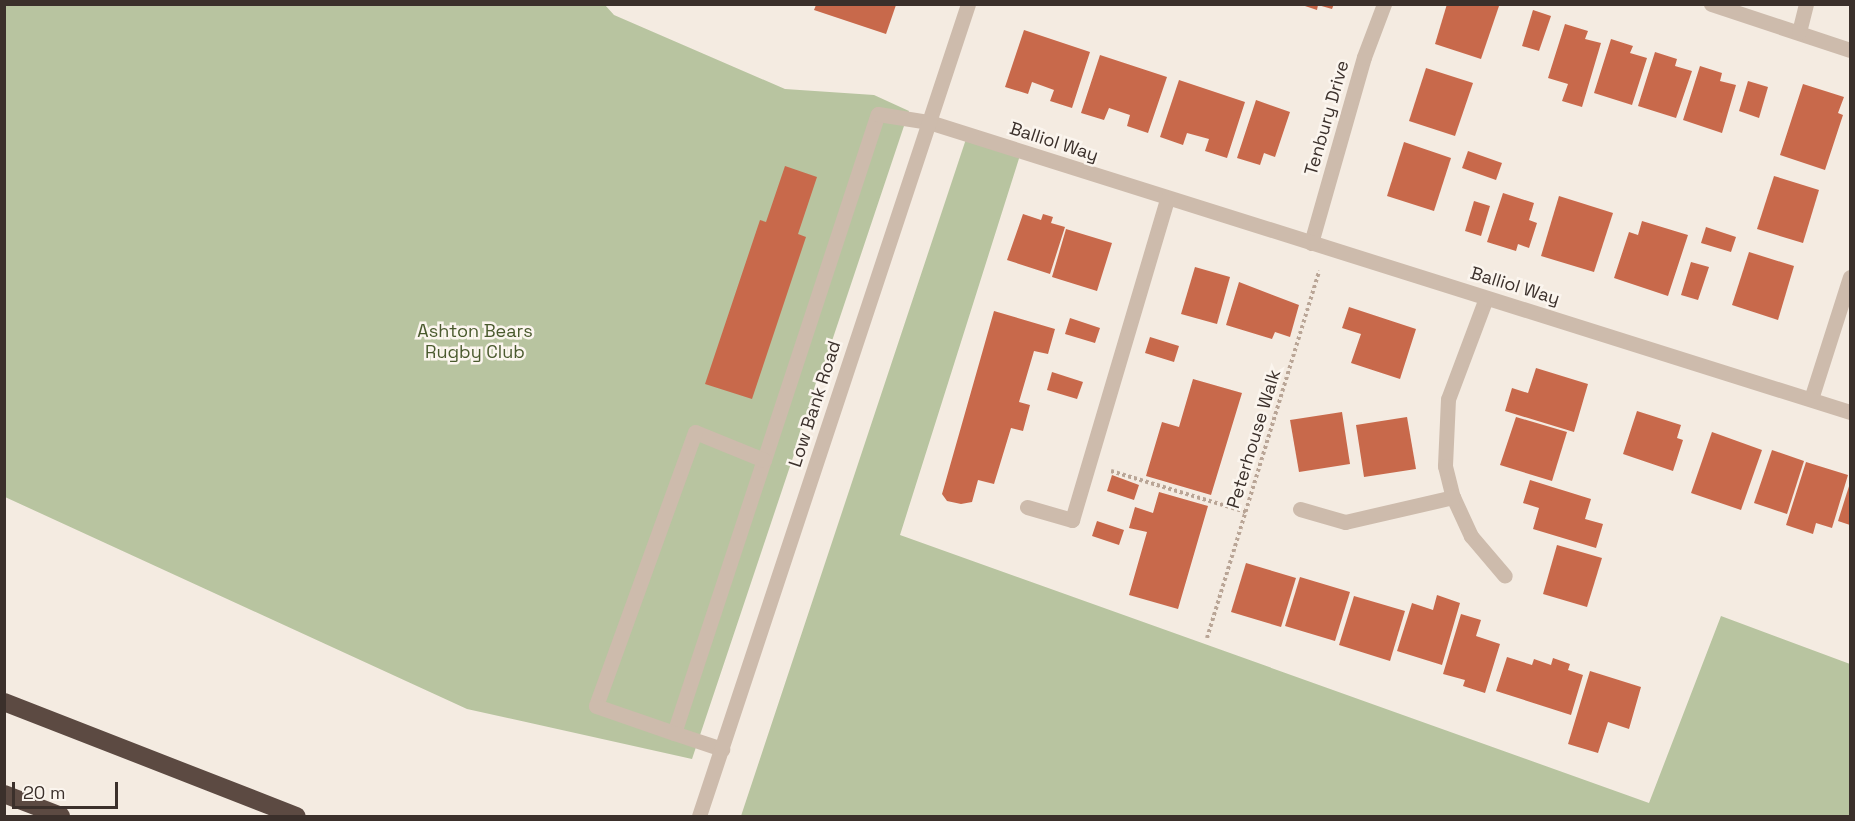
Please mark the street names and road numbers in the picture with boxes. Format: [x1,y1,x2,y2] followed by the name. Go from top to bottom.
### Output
[1300,58,1354,178] street label: Tenbury Drive
[1007,117,1101,167] street label: Balliol Way
[1468,262,1562,310] street label: Balliol Way
[784,338,846,470] street label: Low Bank Road
[1223,367,1285,511] street label: Peterhouse Walk

